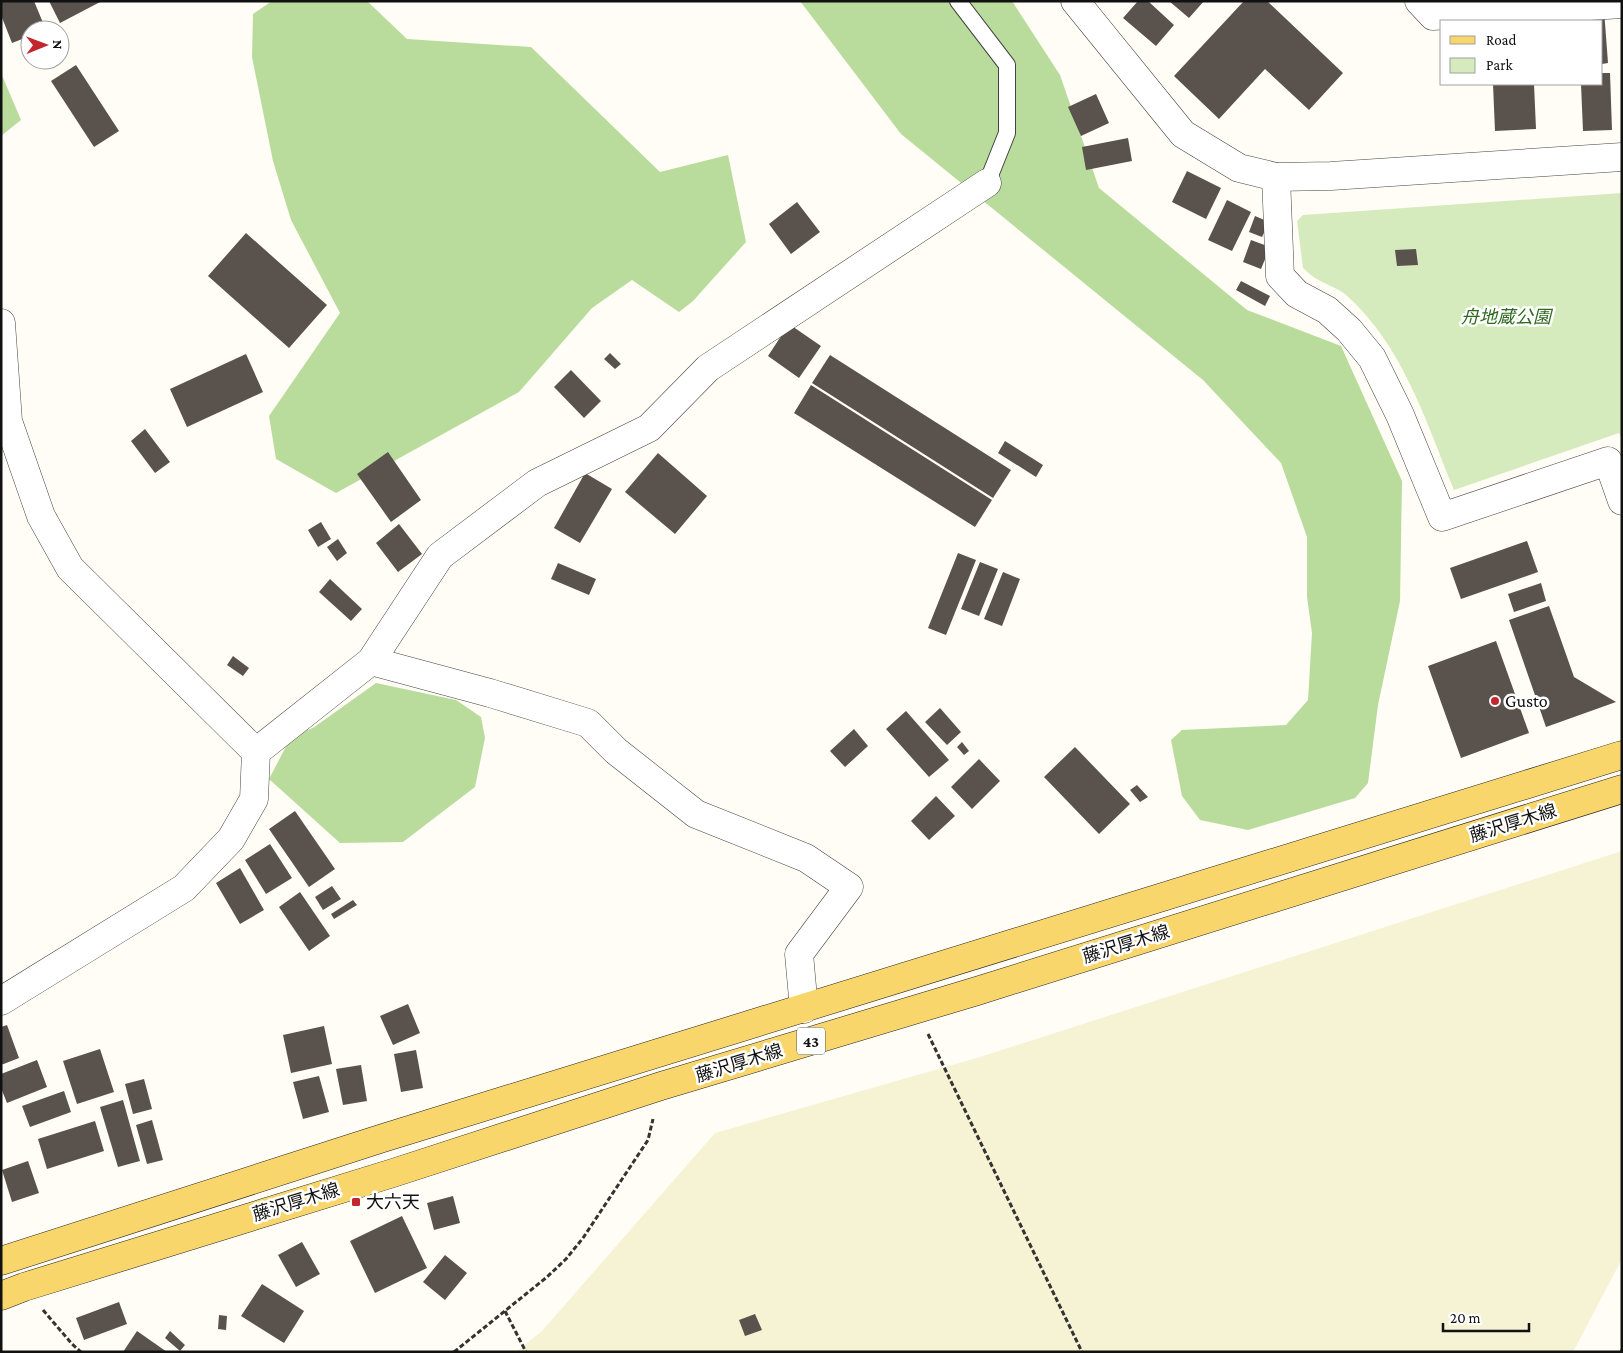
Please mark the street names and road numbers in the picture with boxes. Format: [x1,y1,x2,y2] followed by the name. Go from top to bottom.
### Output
[1467,800,1559,846] street label: 藤沢厚木線
[1080,921,1172,967] street label: 藤沢厚木線
[797,1028,825,1054] road number: 43
[693,1040,785,1086] street label: 藤沢厚木線
[250,1179,342,1225] street label: 藤沢厚木線

